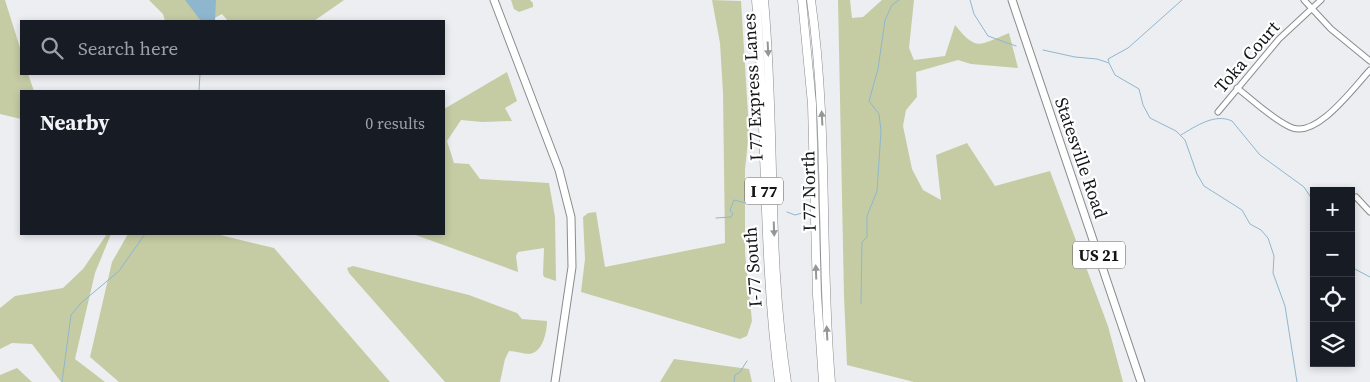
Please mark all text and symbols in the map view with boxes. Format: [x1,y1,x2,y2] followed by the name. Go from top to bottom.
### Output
[736,12,769,161] street label: I 77 Express Lanes
[1208,15,1285,98] street label: Toka Court
[20,20,445,75] search box
[38,34,66,62] icon: search
[78,35,178,61] text: Search here
[764,41,772,57] one-way arrow
[1049,94,1114,222] street label: Statesville Road
[40,108,110,137] text: Nearby
[818,110,826,126] one-way arrow
[365,112,425,134] text: 0 results
[795,150,822,232] street label: I 77 North
[745,178,783,205] road number: I 77
[1310,187,1355,367] map controls
[1310,187,1355,232] button: +
[770,221,778,237] one-way arrow
[737,226,768,308] street label: I-77 South
[1310,232,1355,277] button: −
[1073,242,1125,268] road number: US 21
[812,264,820,280] one-way arrow
[1310,277,1355,322] button: locate
[1310,322,1355,367] button: layers
[823,325,831,341] one-way arrow

